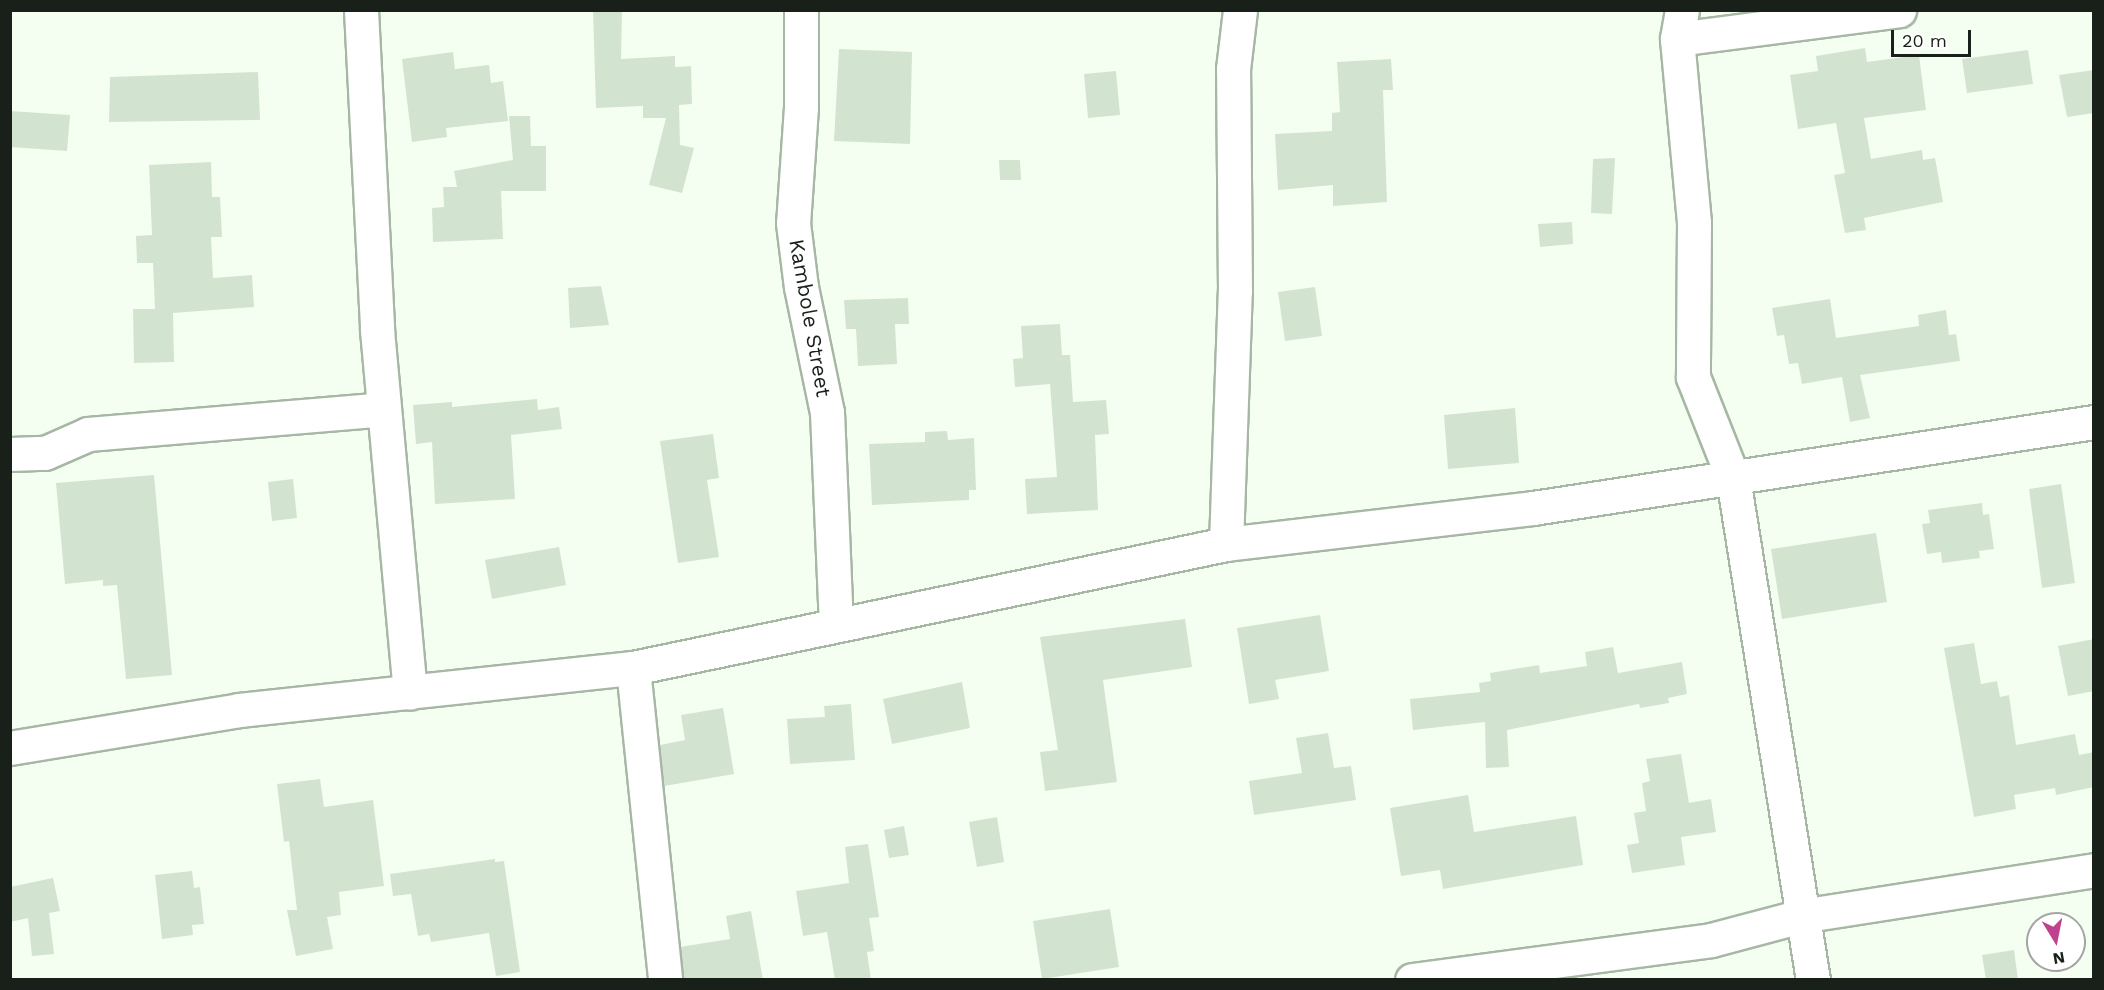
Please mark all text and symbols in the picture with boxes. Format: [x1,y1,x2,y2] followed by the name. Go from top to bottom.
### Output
[1894,18,1974,56] scale bar
[1902,30,1947,51] text: 20 m
[784,237,836,399] street label: Kambole Street
[2026,912,2086,972] north arrow
[2051,948,2066,969] text: N

